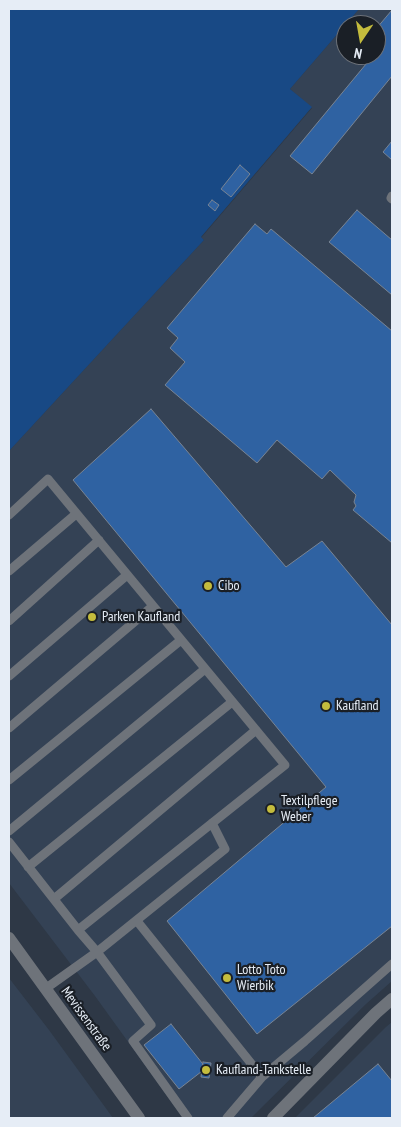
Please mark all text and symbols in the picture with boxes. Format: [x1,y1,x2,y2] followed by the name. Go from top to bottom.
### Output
[336,15,386,65] north arrow
[353,44,364,63] text: N
[218,578,240,594] place label: Cibo
[202,580,214,592] marker: Cibo
[102,609,180,625] place label: Parken Kaufland
[86,611,98,623] marker: Parken Kaufland
[336,698,379,714] place label: Kaufland
[320,700,332,712] marker: Kaufland
[281,793,337,826] place label: Textilpflege Weber
[265,803,277,815] marker: Textilpflege Weber
[237,962,285,994] place label: Lotto Toto Wierbik
[221,972,233,984] marker: Lotto Toto Wierbik
[57,984,115,1054] street label: Mevissenstraße
[216,1062,311,1078] place label: Kaufland-Tankstelle
[200,1064,212,1076] marker: Kaufland-Tankstelle

